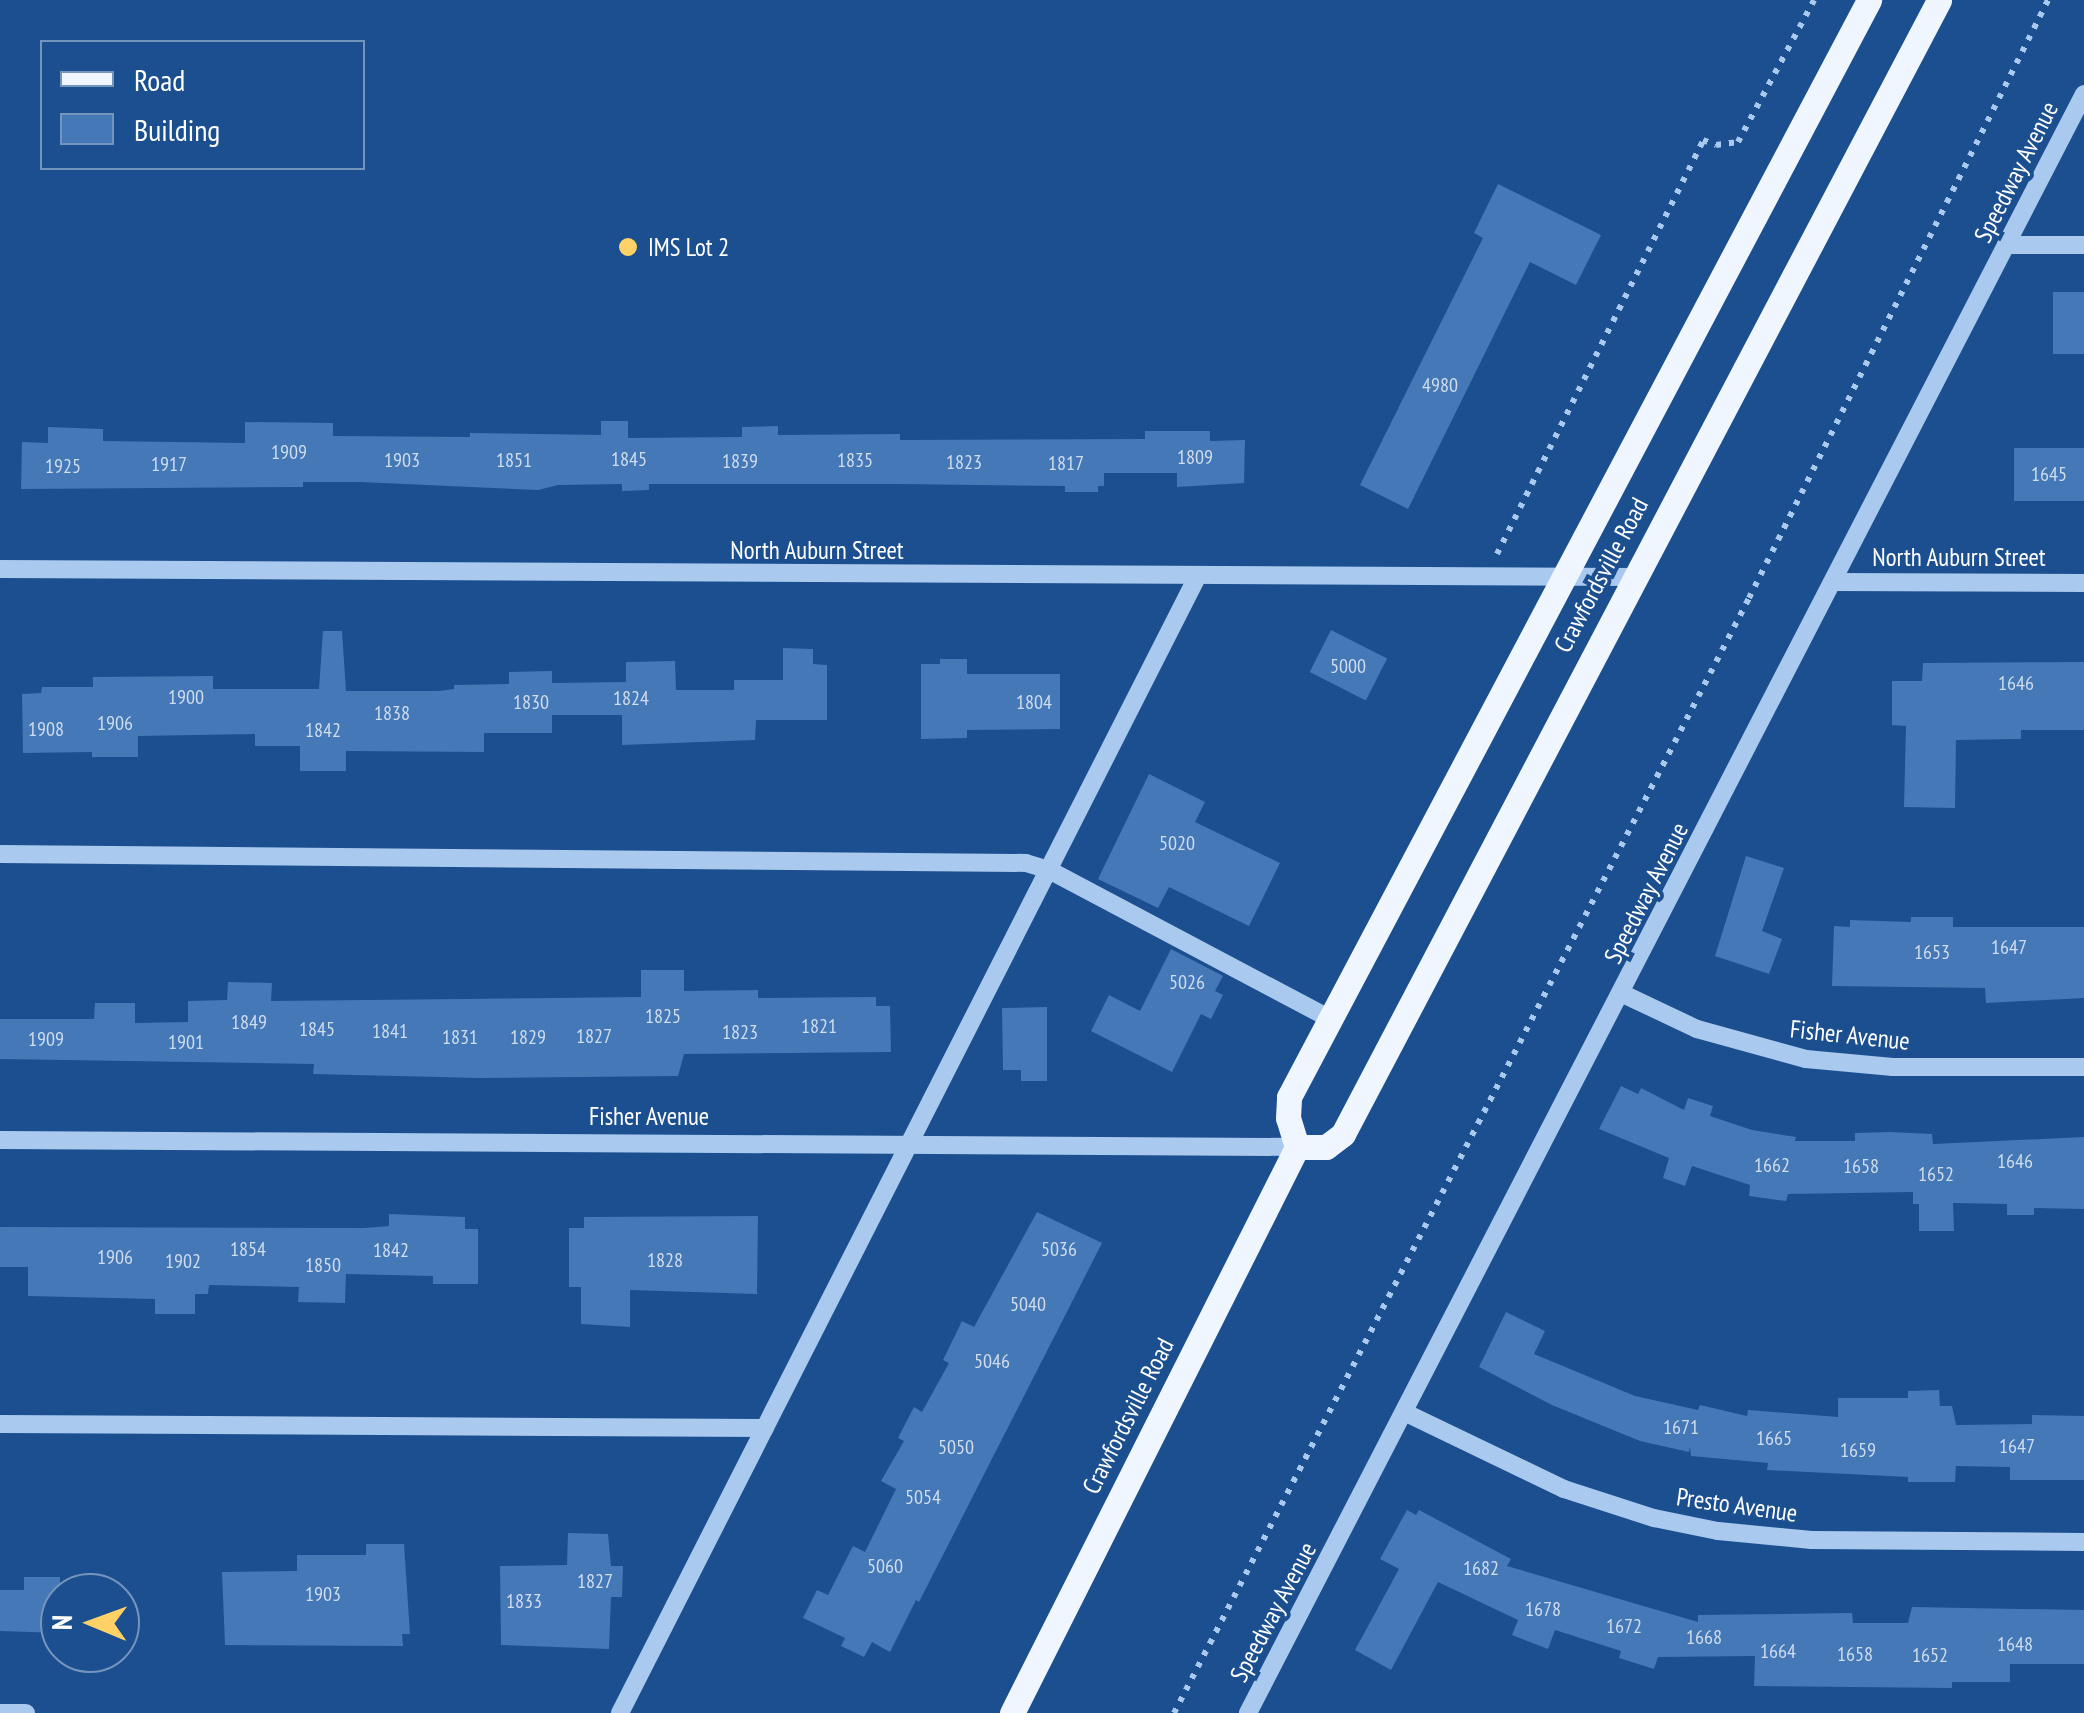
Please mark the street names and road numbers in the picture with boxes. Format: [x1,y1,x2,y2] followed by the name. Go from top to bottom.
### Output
[1967,96,2065,248] street label: Speedway Avenue
[1548,492,1654,658] street label: Crawfordsville Road
[730,535,904,565] street label: North Auburn Street
[1872,542,2046,572] street label: North Auburn Street
[1597,817,1695,969] street label: Speedway Avenue
[1788,1014,1912,1056] street label: Fisher Avenue
[589,1101,709,1131] street label: Fisher Avenue
[1076,1333,1180,1499] street label: Crawfordsville Road
[1674,1482,1800,1528] street label: Presto Avenue
[1223,1536,1323,1688] street label: Speedway Avenue

